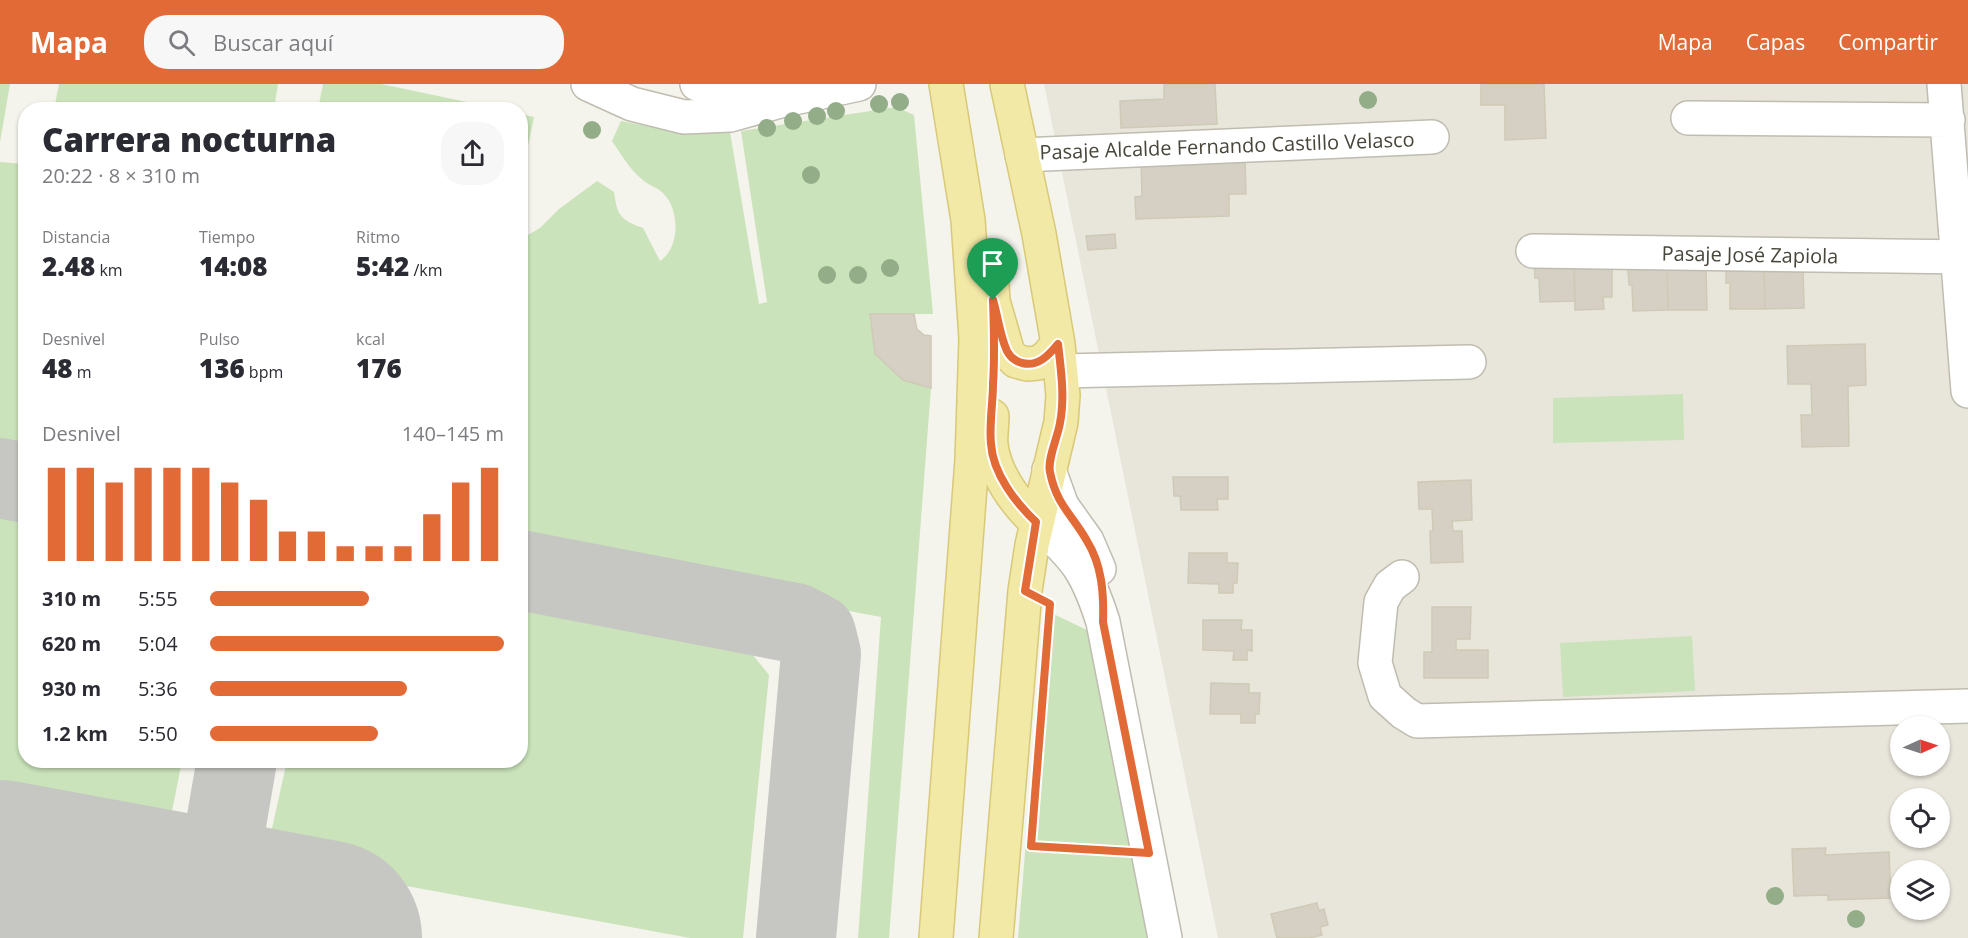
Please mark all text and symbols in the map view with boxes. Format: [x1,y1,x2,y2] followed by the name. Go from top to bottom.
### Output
[144,15,564,69] search box
[30,23,108,61] text: Mapa
[165,26,198,59] icon: search
[213,27,333,57] text: Buscar aquí
[1658,28,1713,56] text: Mapa
[1746,28,1805,56] text: Capas
[1838,28,1938,56] text: Compartir
[42,117,336,162] text: Carrera nocturna
[441,122,504,185] button: share
[1039,125,1415,166] street label: Pasaje Alcalde Fernando Castillo Velasco
[42,162,200,189] text: 20:22 · 8 × 310 m
[42,226,110,248] text: Distancia
[199,226,255,248] text: Tiempo
[356,226,400,248] text: Ritmo
[967,238,1018,300] pin
[1661,239,1839,270] street label: Pasaje José Zapiola
[976,247,1009,280] icon: arrive
[42,248,95,284] text: 2.48
[199,248,267,284] text: 14:08
[356,248,409,284] text: 5:42
[95,259,123,281] text: km
[409,259,442,281] text: /km
[42,328,105,350] text: Desnivel
[199,328,240,350] text: Pulso
[356,328,385,350] text: kcal
[42,350,72,386] text: 48
[199,350,245,386] text: 136
[356,350,402,386] text: 176
[72,361,91,383] text: m
[245,361,283,383] text: bpm
[42,420,121,447] text: Desnivel
[402,420,504,447] text: 140–145 m
[42,585,101,612] text: 310 m
[138,585,178,612] text: 5:55
[42,630,101,657] text: 620 m
[138,630,178,657] text: 5:04
[42,675,101,702] text: 930 m
[138,675,178,702] text: 5:36
[1890,716,1950,776] north arrow
[1890,716,1950,920] map controls
[42,720,108,747] text: 1.2 km
[138,720,178,747] text: 5:50
[1890,788,1950,848] button: locate
[1890,860,1950,920] button: layers

